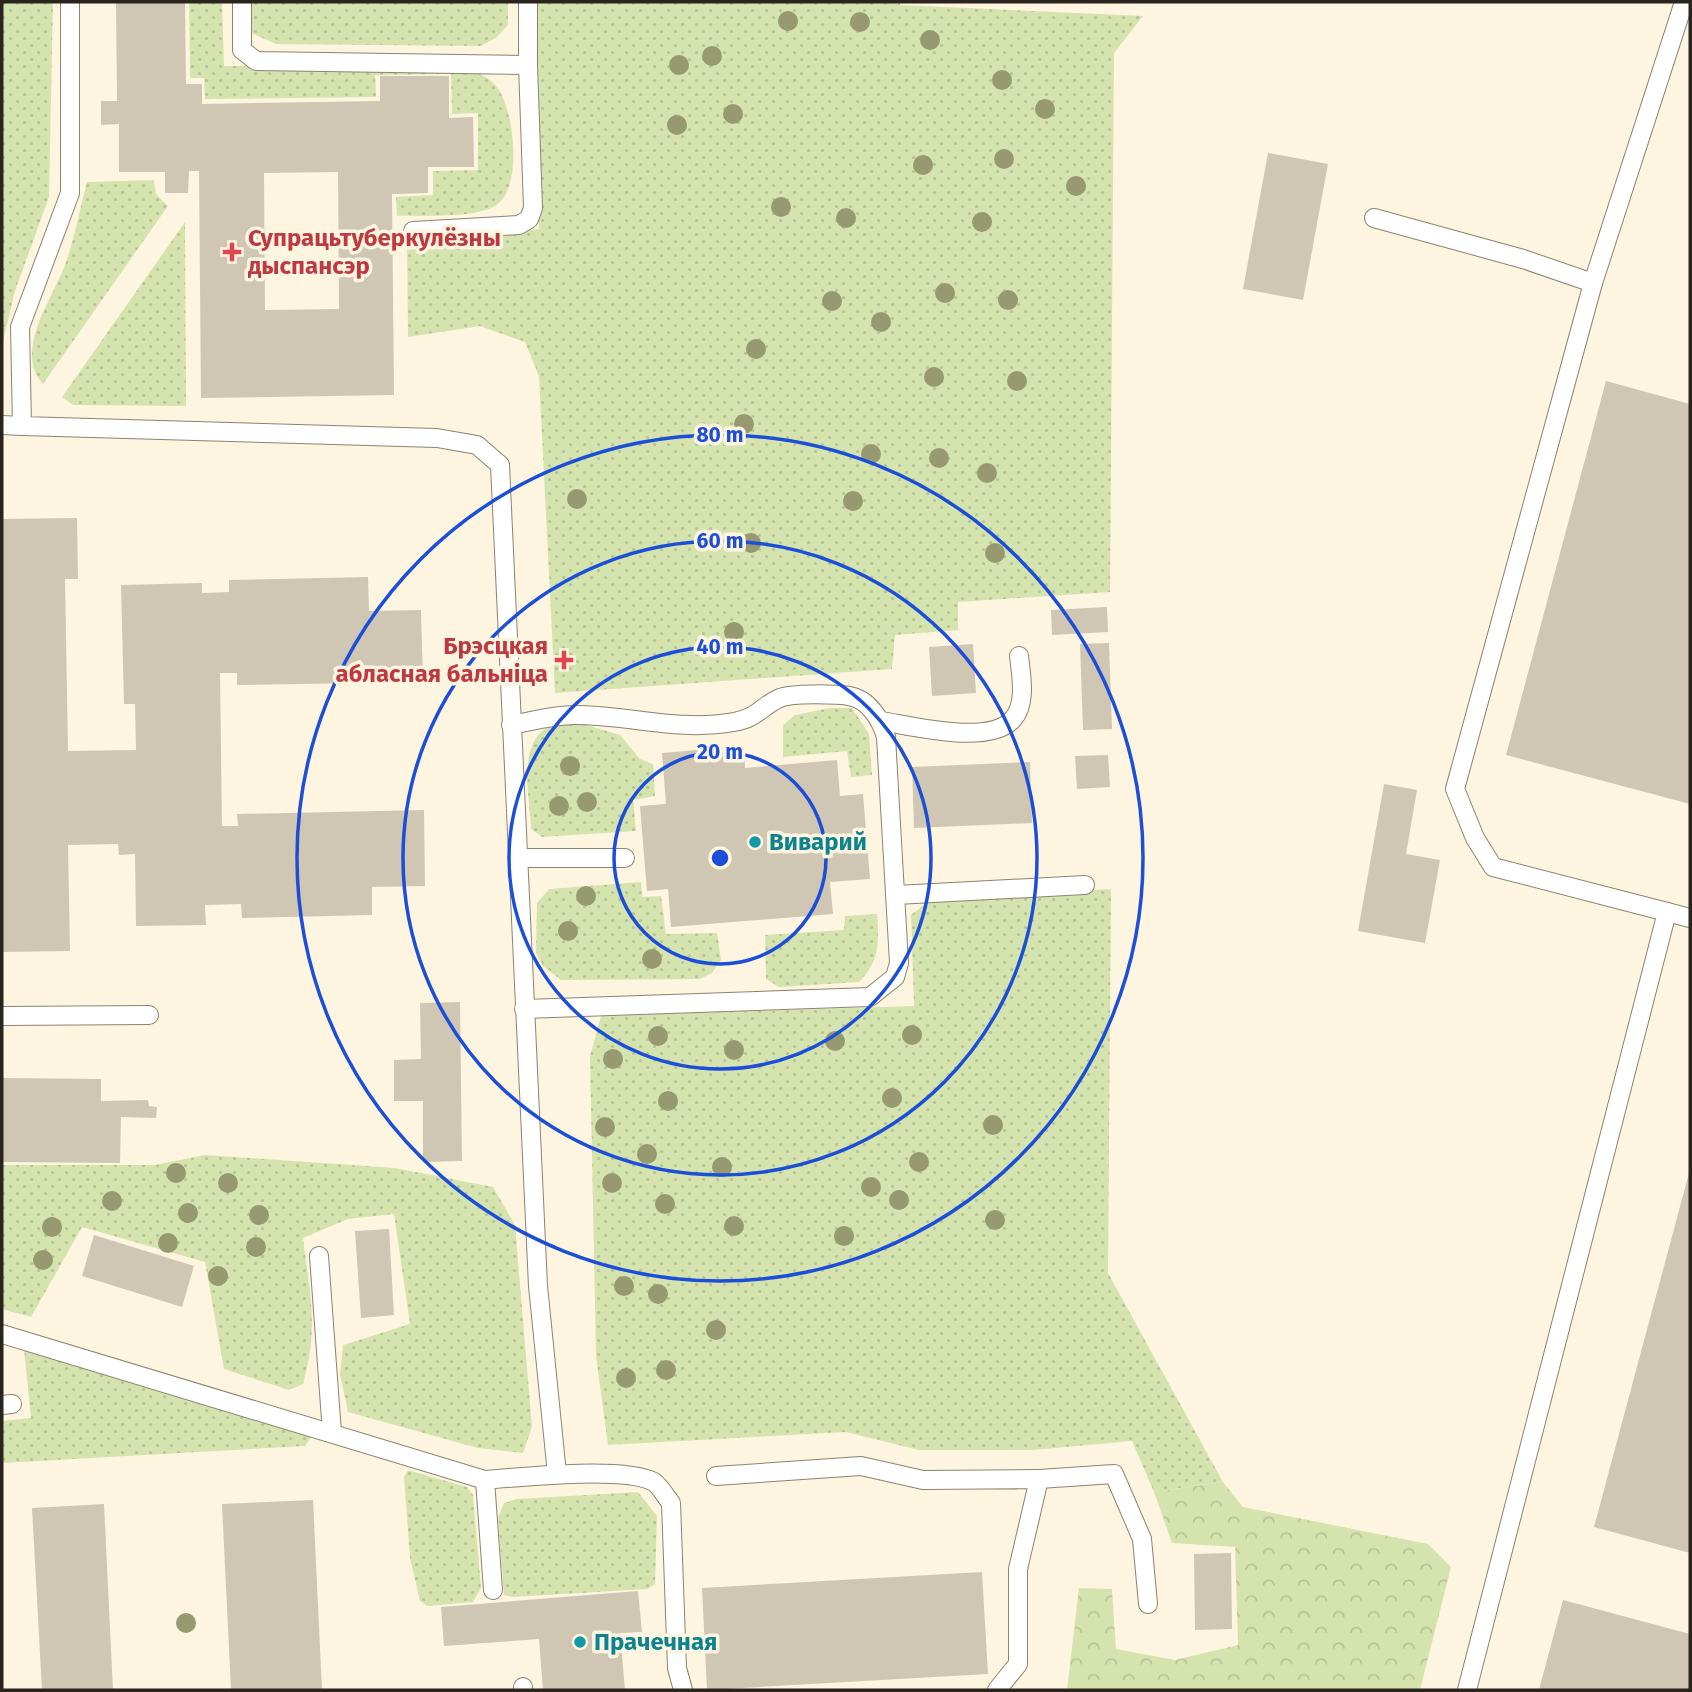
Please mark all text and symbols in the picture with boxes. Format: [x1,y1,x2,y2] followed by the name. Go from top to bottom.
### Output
[248,224,501,280] place label: Супрацьтуберкулёзны дыспансэр
[222,242,242,262] marker: Супрацьтуберкулёзны дыспансэр
[696,422,744,448] text: 80 m
[697,528,743,554] text: 60 m
[336,632,548,688] place label: Брэсцкая абласная бальніца
[697,634,743,660] text: 40 m
[554,650,574,670] marker: Брэсцкая абласная бальніца
[697,739,743,765] text: 20 m
[769,828,867,856] place label: Виварий
[747,834,763,850] marker: Виварий
[708,846,732,870] centre of rings
[594,1628,717,1656] place label: Прачечная
[572,1634,588,1650] marker: Прачечная

